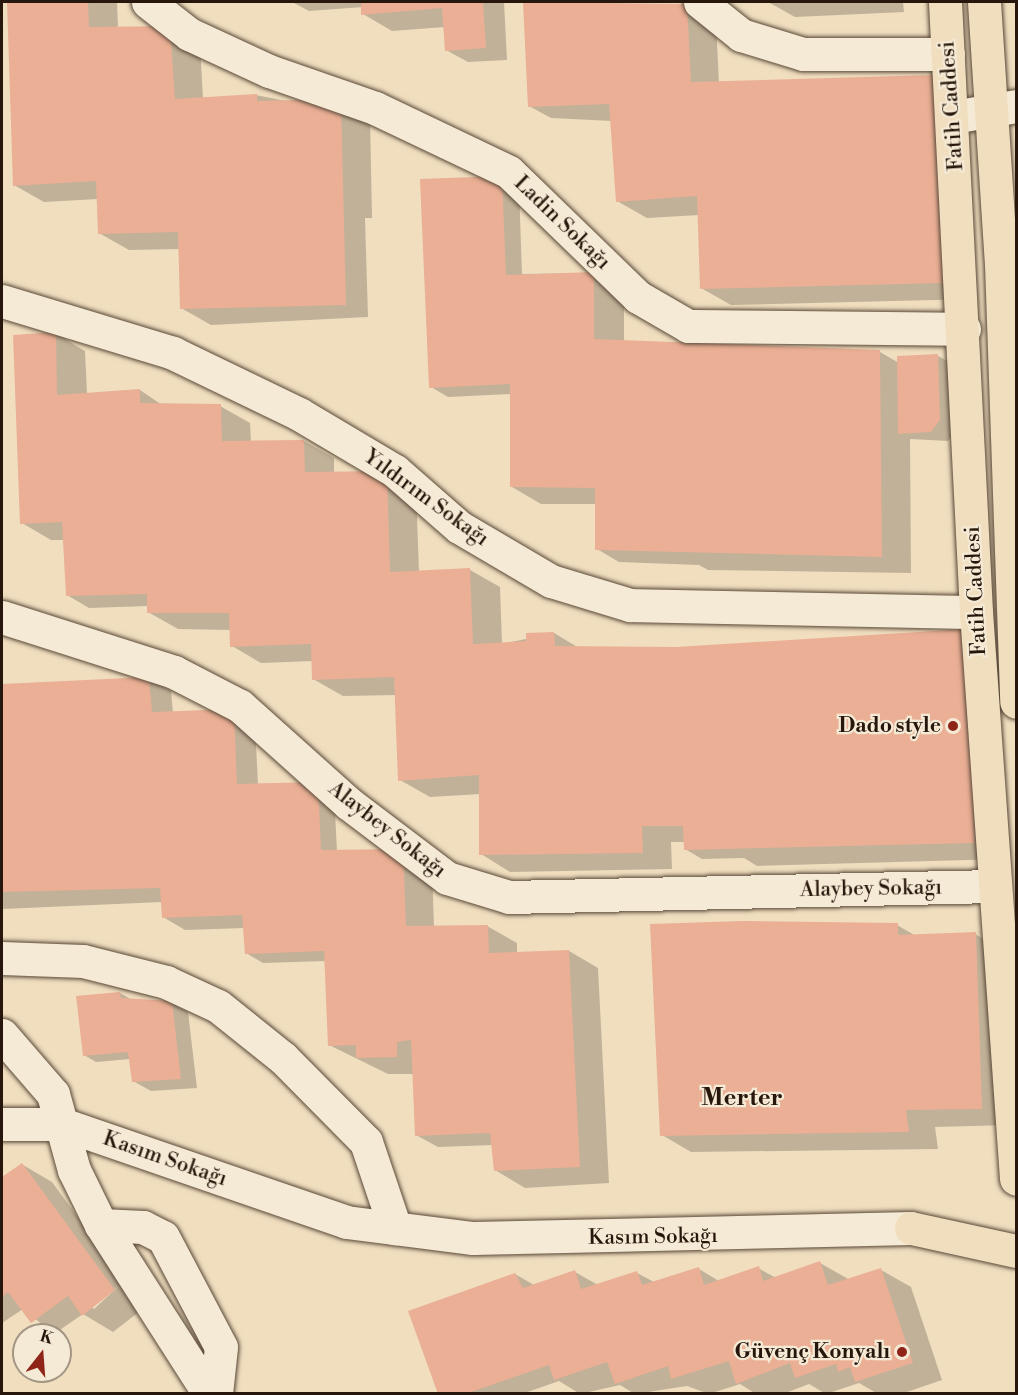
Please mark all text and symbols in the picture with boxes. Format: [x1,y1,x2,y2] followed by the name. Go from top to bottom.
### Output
[935,40,969,172] street label: Fatih Caddesi
[509,171,615,275] street label: Ladin Sokağı
[359,444,493,552] street label: Yıldırım Sokağı
[960,525,992,657] street label: Fatih Caddesi
[838,713,941,739] place label: Dado style
[946,719,960,733] marker: Dado style
[323,776,451,884] street label: Alaybey Sokağı
[800,875,942,903] street label: Alaybey Sokağı
[701,1085,783,1113] district label: Merter
[100,1126,230,1192] street label: Kasım Sokağı
[588,1223,718,1251] street label: Kasım Sokağı
[12,1323,72,1383] north arrow
[38,1326,56,1349] text: K
[734,1339,890,1365] place label: Güvenç Konyalı
[895,1345,909,1359] marker: Güvenç Konyalı

